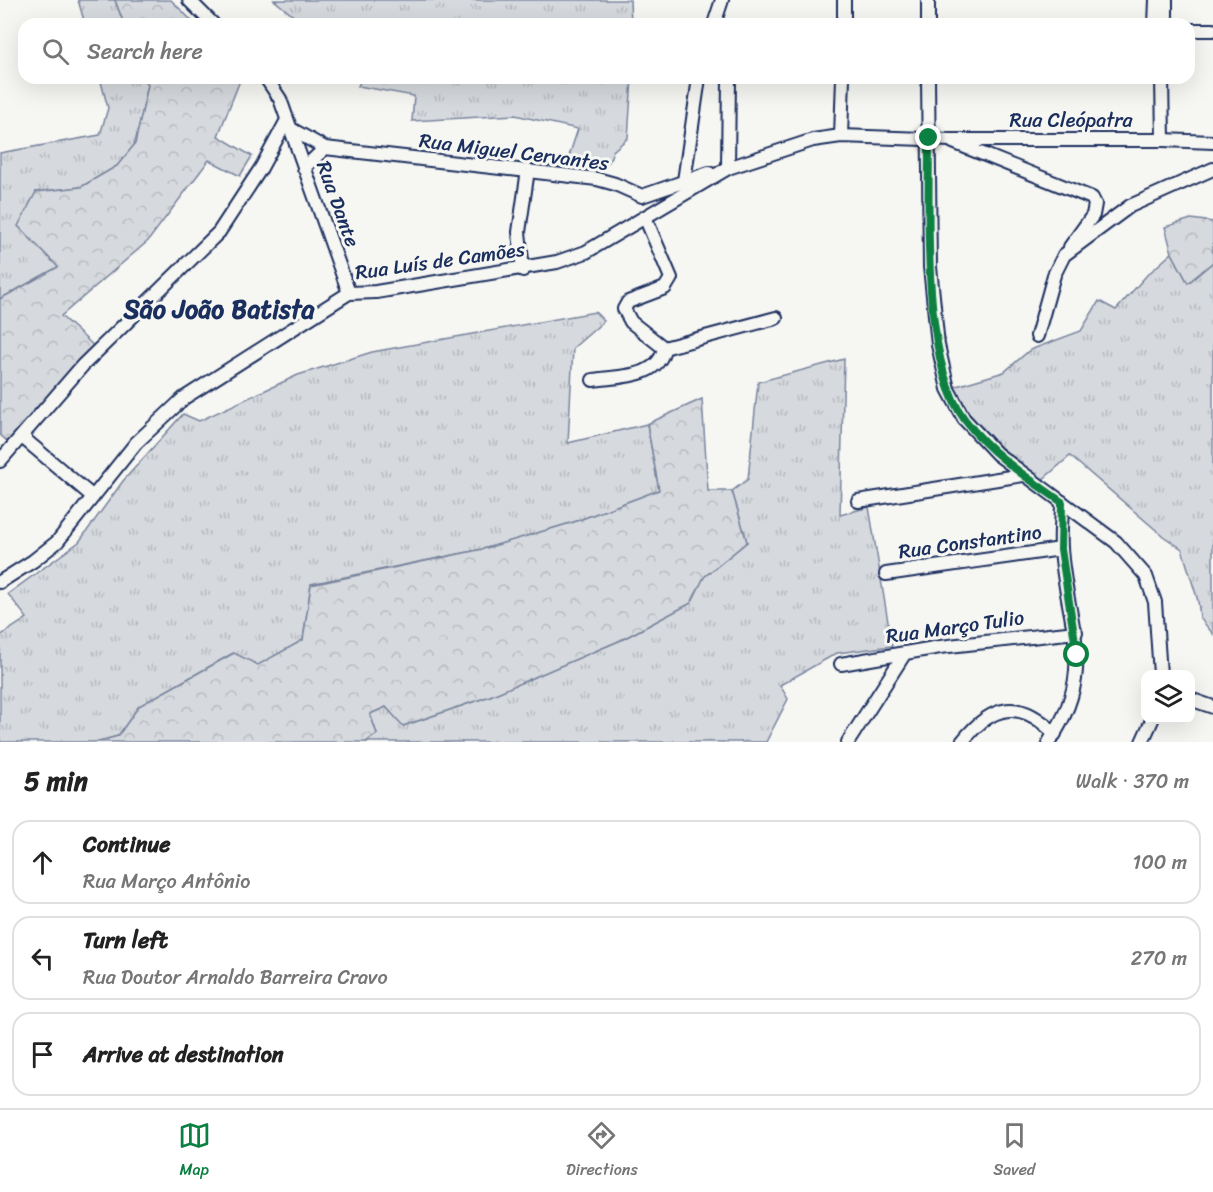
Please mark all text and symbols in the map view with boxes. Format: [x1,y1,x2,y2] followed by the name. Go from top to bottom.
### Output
[18,18,1195,84] search box
[87,32,203,71] text: Search here
[39,35,72,68] icon: search
[1010,103,1133,138] street label: Rua Cleópatra
[417,123,612,181] street label: Rua Miguel Cervantes
[915,124,941,150] route end
[306,156,370,252] street label: Rua Dante
[353,232,528,290] street label: Rua Luís de Camões
[122,286,316,332] district label: São João Batista
[896,515,1044,569] street label: Rua Constantino
[884,600,1026,654] street label: Rua Março Tulio
[1063,641,1089,667] route start
[1141,670,1195,724] map controls
[1141,670,1195,724] button: layers
[24,758,88,804] text: 5 min
[1076,764,1189,799] text: Walk · 370 m
[83,825,171,864] text: Continue
[1133,845,1187,880] text: 100 m
[26,846,59,879] icon: ahead
[83,864,250,899] text: Rua Março Antônio
[83,921,168,960] text: Turn left
[1131,941,1187,976] text: 270 m
[26,942,59,975] icon: left
[83,960,388,995] text: Rua Doutor Arnaldo Barreira Cravo
[83,1035,284,1074] text: Arrive at destination
[26,1038,59,1071] icon: arrive
[178,1119,211,1184] tab: Map
[566,1119,638,1184] tab: Directions
[993,1119,1035,1184] tab: Saved

